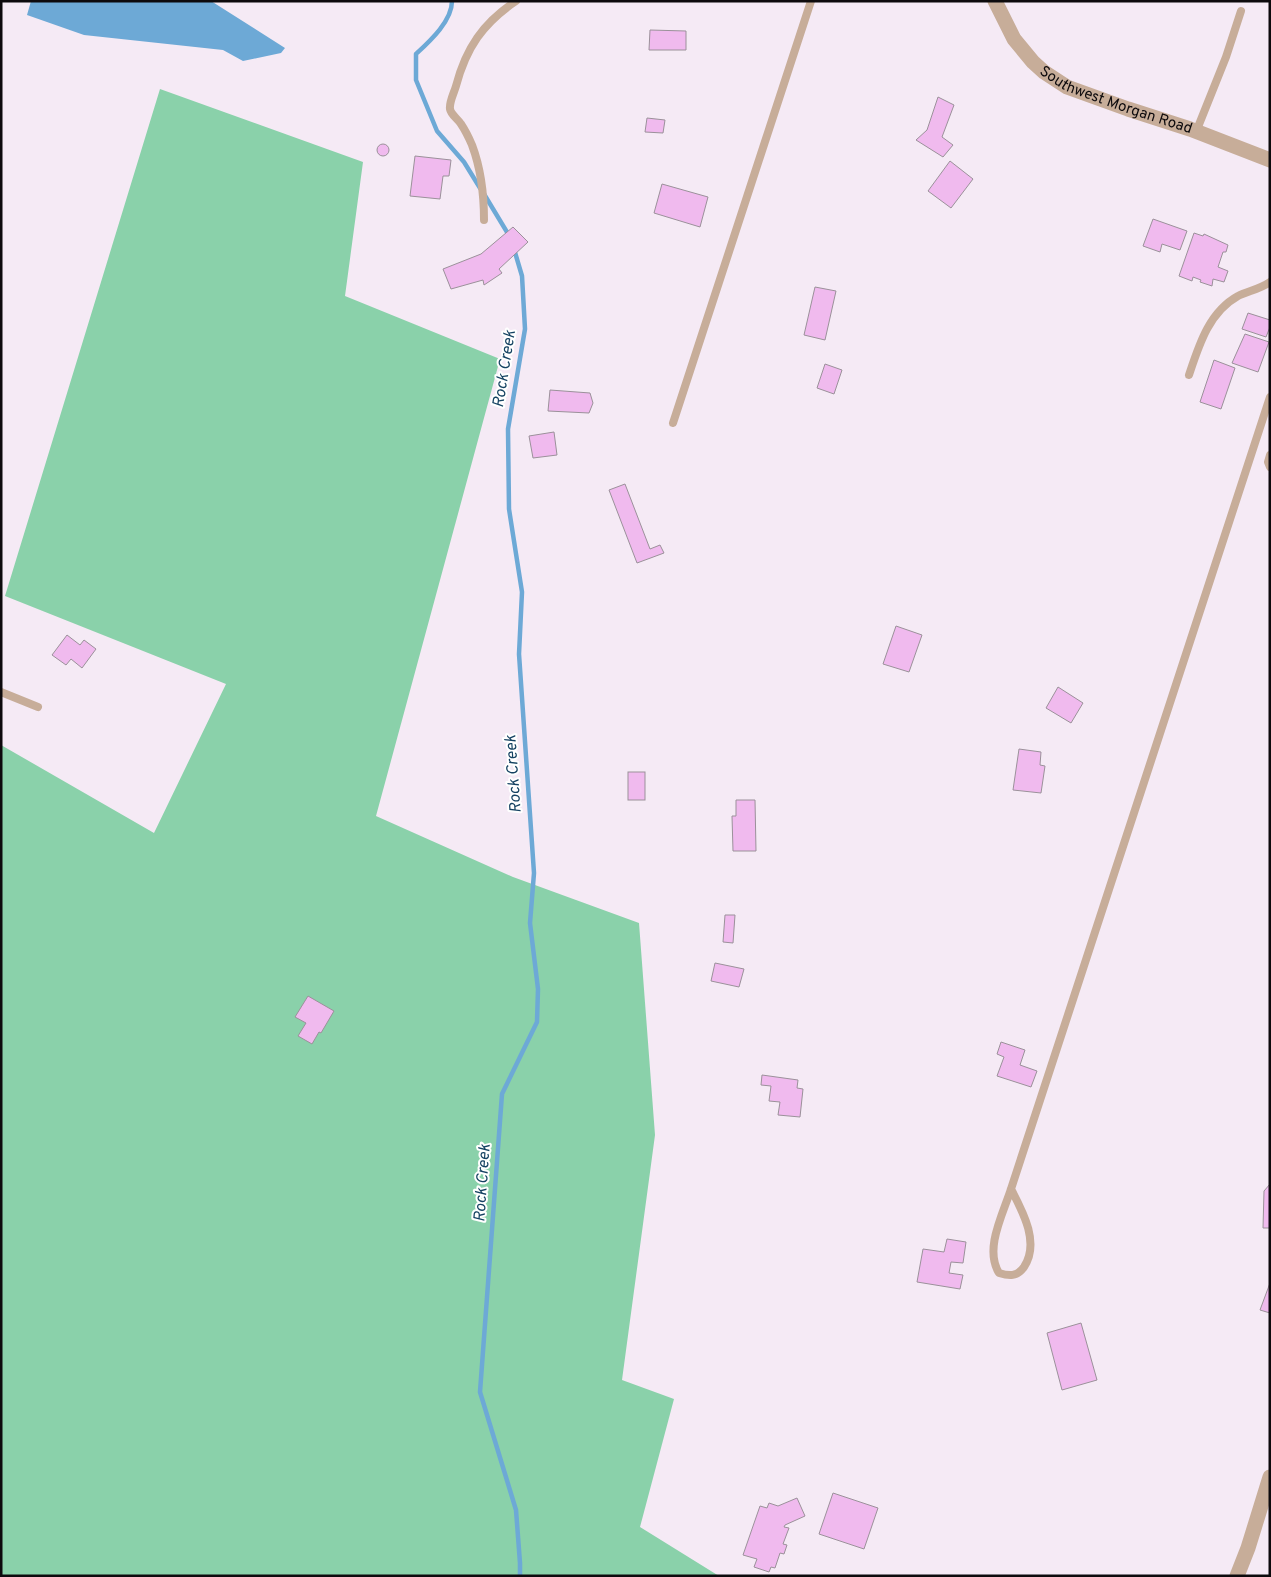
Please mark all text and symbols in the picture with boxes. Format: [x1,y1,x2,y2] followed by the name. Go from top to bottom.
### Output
[1036,62,1195,139] street label: Southwest Morgan Road
[489,328,521,409] water label: Rock Creek
[501,733,527,814] water label: Rock Creek
[470,1142,496,1223] water label: Rock Creek

